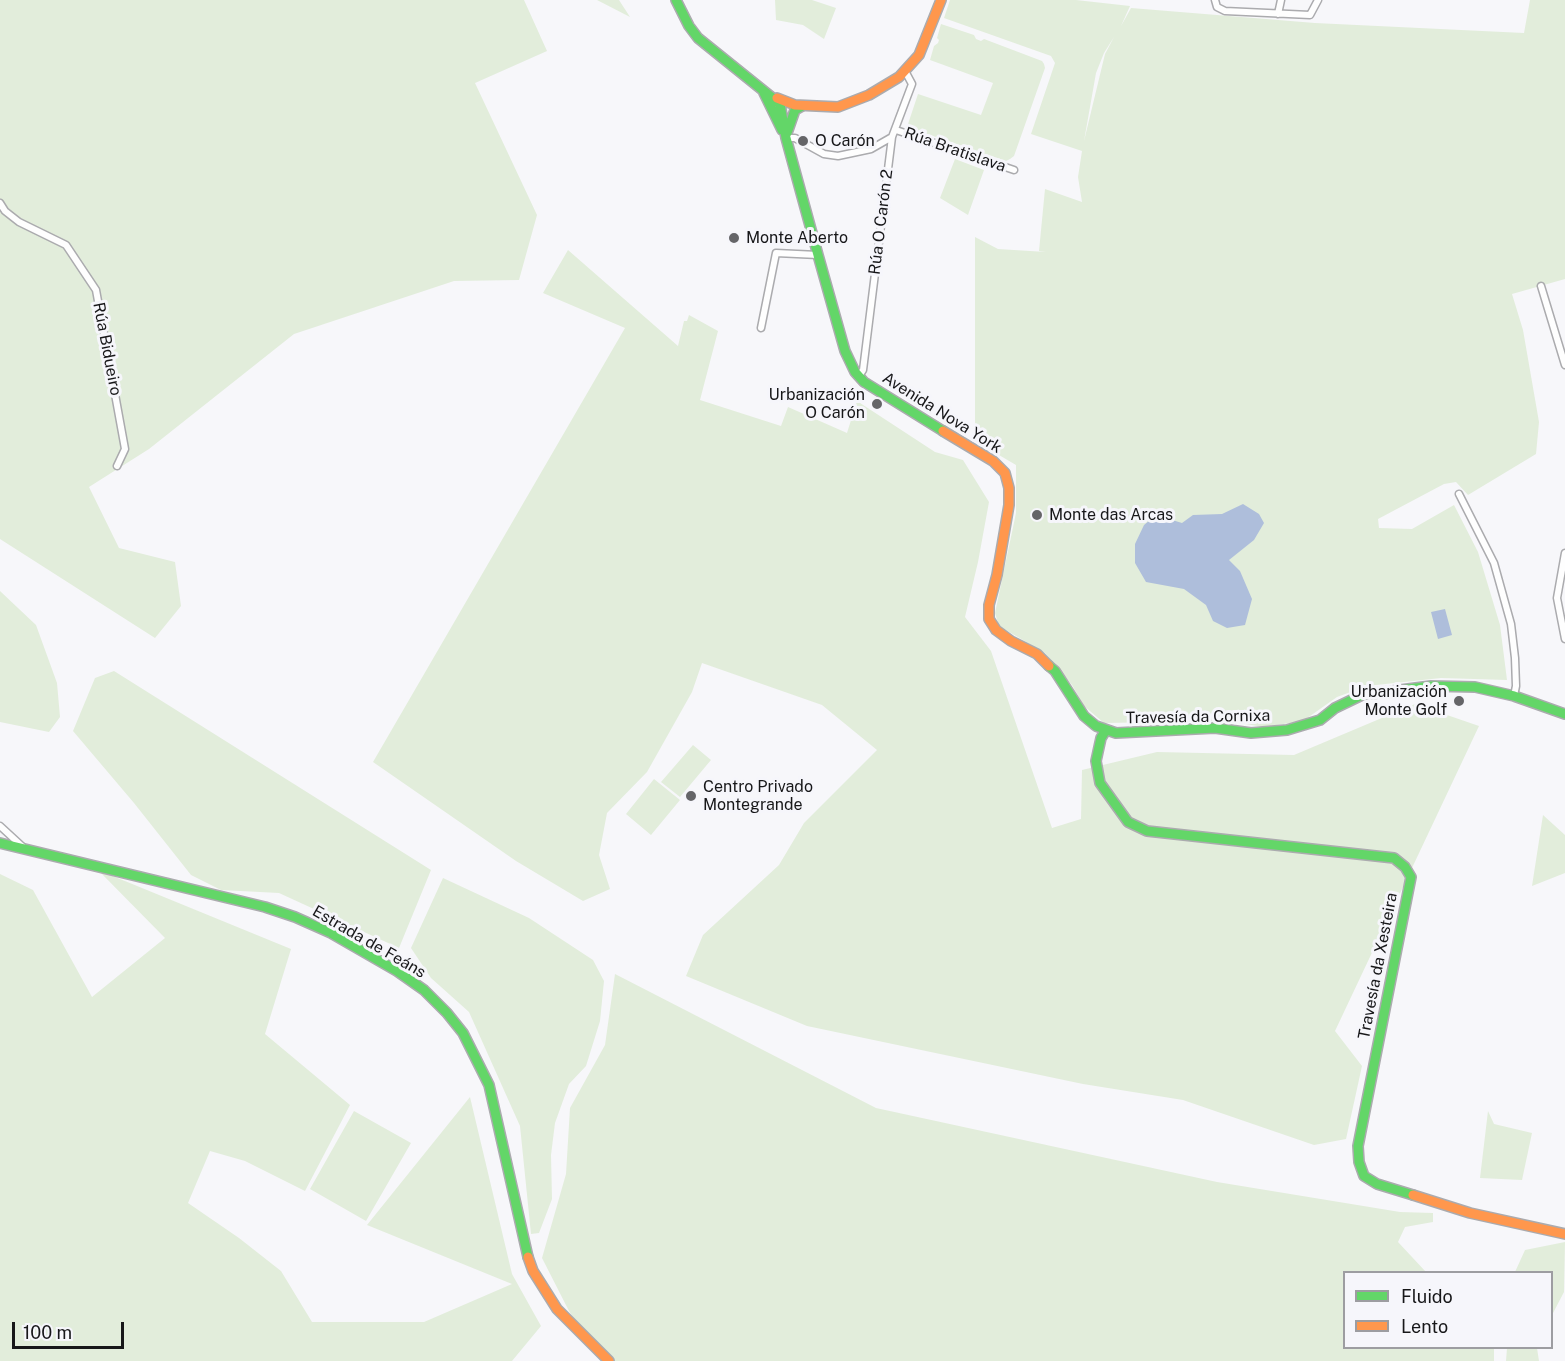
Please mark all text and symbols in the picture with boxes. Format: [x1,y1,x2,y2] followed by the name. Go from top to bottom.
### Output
[902,124,1008,176] street label: Rúa Bratislava
[815,131,875,151] place label: O Carón
[796,134,810,148] marker: O Carón
[865,168,897,276] street label: Rúa O Carón 2
[746,228,848,248] place label: Monte Aberto
[727,231,741,245] marker: Monte Aberto
[89,301,125,397] street label: Rúa Bidueiro
[879,368,1005,458] street label: Avenida Nova York
[769,385,865,423] place label: Urbanización O Carón
[870,397,884,411] marker: Urbanización O Carón
[1049,505,1173,525] place label: Monte das Arcas
[1030,508,1044,522] marker: Monte das Arcas
[1351,682,1447,720] place label: Urbanización Monte Golf
[1452,694,1466,708] marker: Urbanización Monte Golf
[1126,706,1270,728] street label: Travesía da Cornixa
[703,777,813,815] place label: Centro Privado Montegrande
[684,789,698,803] marker: Centro Privado Montegrande
[1354,891,1402,1041] street label: Travesía da Xesteira
[309,902,429,982] street label: Estrada de Feáns
[1343,1271,1553,1349] legend
[1401,1286,1453,1307] text: Fluido
[15,1310,128,1348] scale bar
[1401,1316,1448,1337] text: Lento
[23,1322,72,1343] text: 100 m

